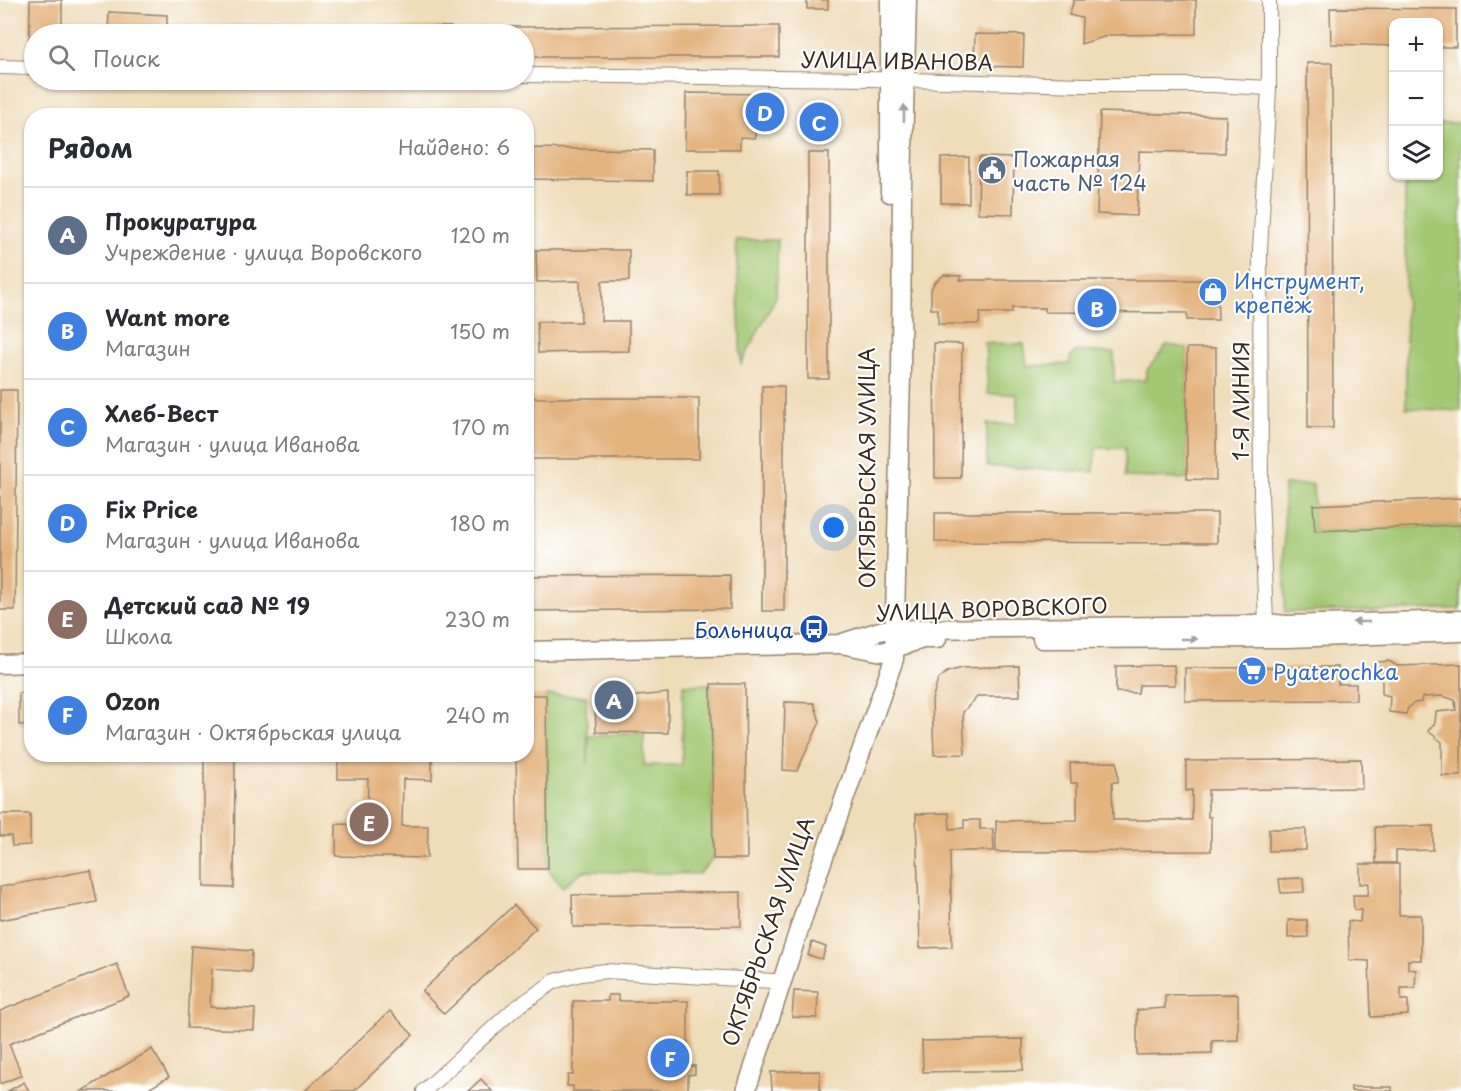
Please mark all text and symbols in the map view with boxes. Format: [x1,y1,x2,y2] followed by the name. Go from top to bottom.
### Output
[1389,18,1443,180] map controls
[1389,18,1443,72] button: +
[24,24,534,90] search box
[45,41,78,74] icon: search
[93,41,160,74] text: Поиск
[801,42,993,78] street label: УЛИЦА ИВАНОВА
[1389,72,1443,126] button: −
[746,90,784,134] pin: D
[800,100,838,144] pin: C
[899,103,909,122] one-way arrow
[1389,126,1443,180] button: layers
[48,128,133,167] text: Рядом
[398,132,510,162] text: Найдено: 6
[1013,142,1147,198] place label: Пожарная часть № 124
[976,154,1008,186] public building icon: Пожарная часть № 124
[105,204,257,237] text: Прокуратура
[60,220,75,250] text: A
[451,220,510,250] text: 120 m
[105,237,422,267] text: Учреждение · улица Воровского
[1234,264,1365,320] place label: Инструмент, крепёж
[1197,276,1229,308] shop icon: Инструмент, крепёж
[1078,286,1116,330] pin: B
[105,300,230,333] text: Want more
[61,316,74,346] text: B
[450,316,510,346] text: 150 m
[105,333,191,363] text: Магазин
[1224,341,1256,461] street label: 1-Я ЛИНИЯ
[850,347,882,589] street label: ОКТЯБРЬСКАЯ УЛИЦА
[105,396,218,429] text: Хлеб-Вест
[60,412,75,442] text: C
[452,412,510,442] text: 170 m
[105,429,359,459] text: Магазин · улица Иванова
[105,492,198,525] text: Fix Price
[60,508,75,538] text: D
[450,508,510,538] text: 180 m
[819,513,848,542] your location
[105,525,359,555] text: Магазин · улица Иванова
[105,588,310,621] text: Детский сад № 19
[876,588,1108,628] street label: УЛИЦА ВОРОВСКОГО
[61,604,74,634] text: E
[445,604,510,634] text: 230 m
[694,613,794,645] place label: Больница
[798,613,830,645] bus stop icon: Больница
[1351,617,1370,627] one-way arrow
[105,621,172,651] text: Школа
[1179,634,1198,644] one-way arrow
[1236,655,1268,687] supermarket icon: Pyaterochka
[1273,655,1398,687] place label: Pyaterochka
[594,678,634,722] pin: A
[105,684,160,717] text: Ozon
[62,700,73,730] text: F
[445,700,510,730] text: 240 m
[105,717,401,747] text: Магазин · Октябрьская улица
[350,800,388,844] pin: E
[713,812,821,1050] street label: ОКТЯБРЬСКАЯ УЛИЦА
[650,1036,690,1080] pin: F

